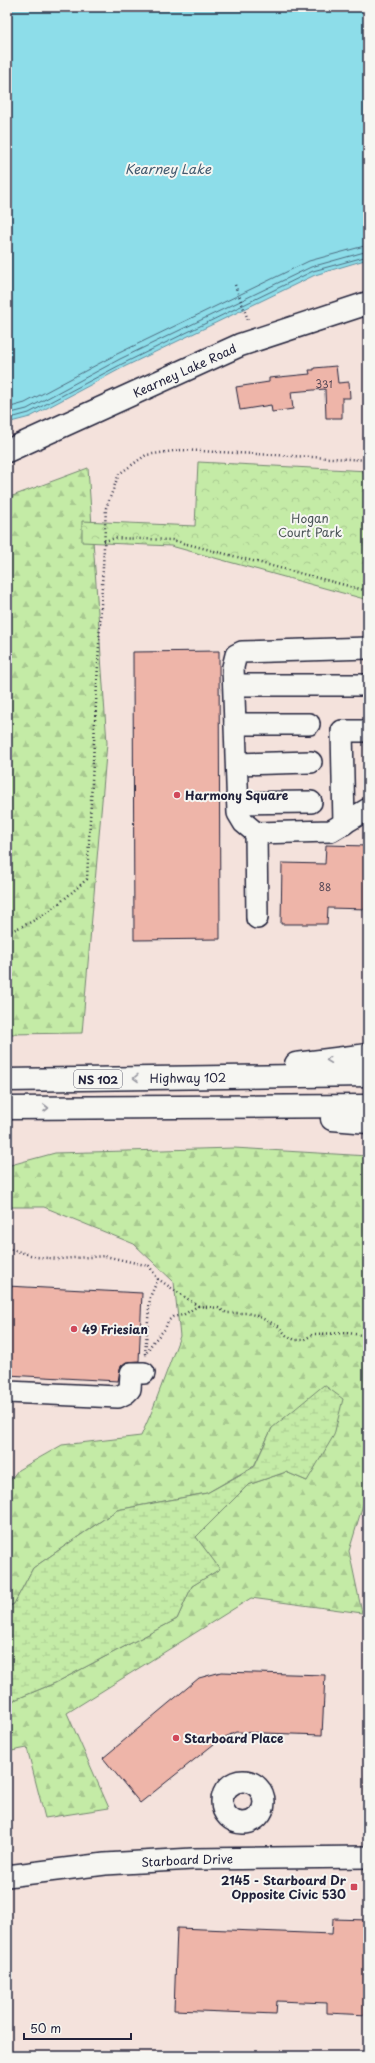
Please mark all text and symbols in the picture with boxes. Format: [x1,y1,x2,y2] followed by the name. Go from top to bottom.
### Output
[125,159,212,178] water label: Kearney Lake
[130,339,239,402] street label: Kearney Lake Road
[316,376,333,391] house number: 331
[278,509,342,541] park label: Hogan Court Park
[185,786,289,804] place label: Harmony Square
[172,790,182,800] marker: Harmony Square
[319,879,331,894] house number: 88
[326,1055,332,1064] one-way arrow
[150,1068,226,1087] street label: Highway 102
[74,1070,122,1088] road number: NS 102
[133,1074,139,1082] one-way arrow
[43,1104,49,1112] one-way arrow
[82,1320,148,1338] place label: 49 Friesian
[69,1324,79,1334] marker: 49 Friesian
[184,1729,284,1747] place label: Starboard Place
[171,1733,181,1743] marker: Starboard Place
[141,1850,233,1871] street label: Starboard Drive
[221,1871,347,1903] place label: 2145 - Starboard Dr Opposite Civic 530
[349,1882,359,1892] marker: 2145 - Starboard Dr Opposite Civic 530
[24,2015,131,2041] scale bar
[30,2019,61,2037] text: 50 m

